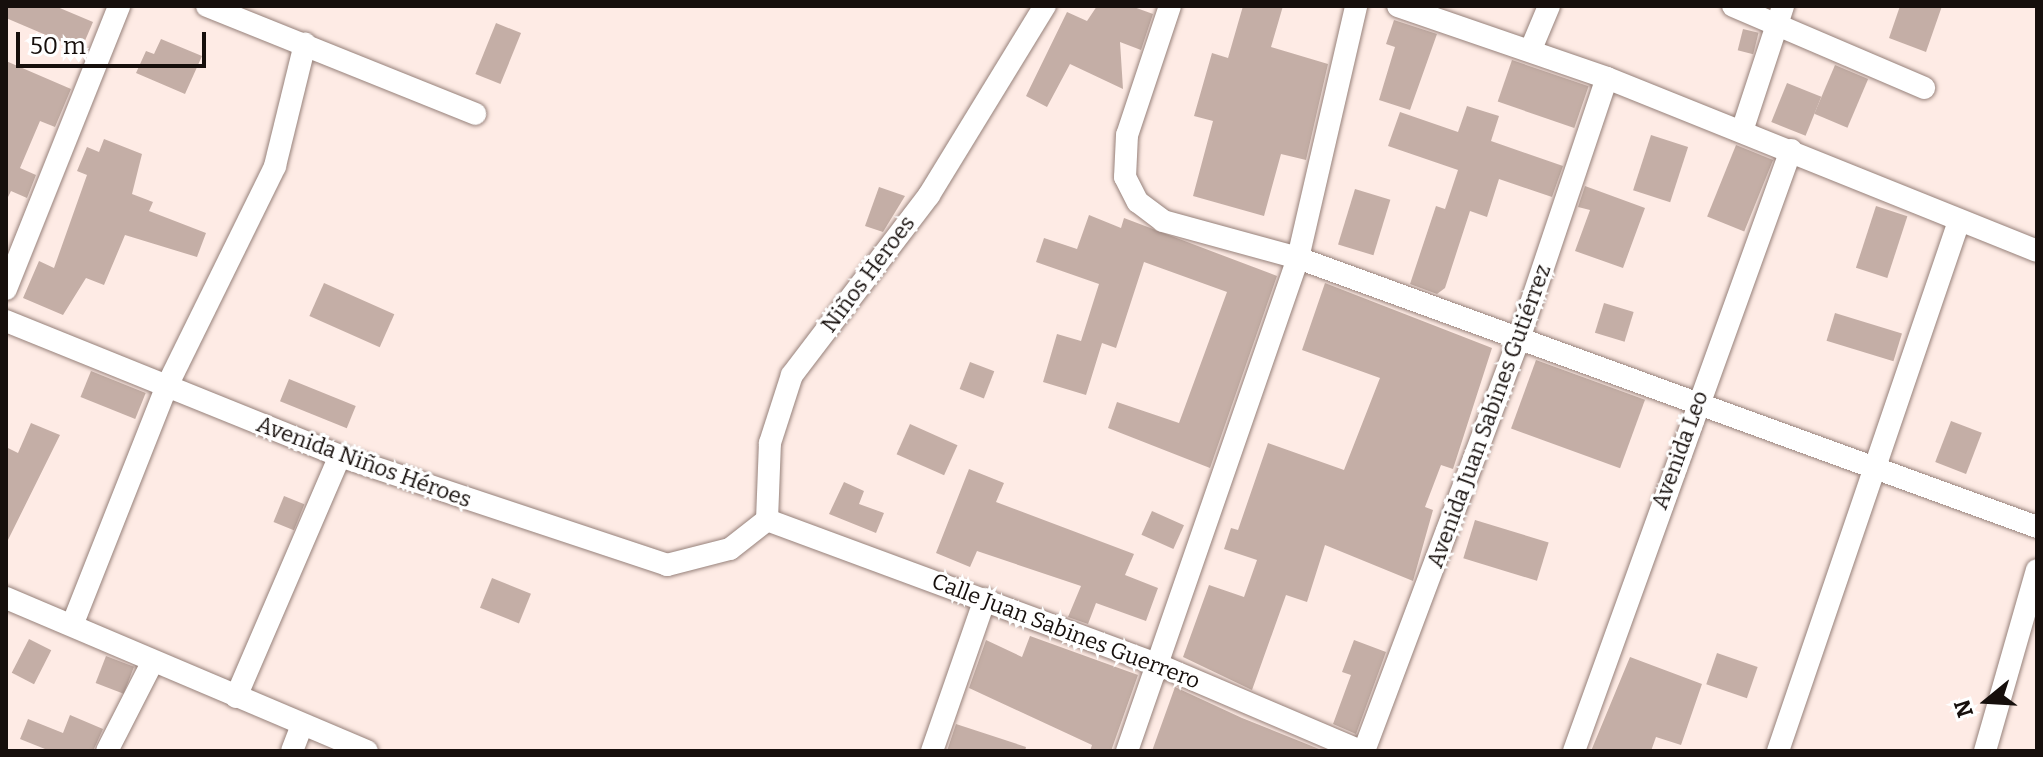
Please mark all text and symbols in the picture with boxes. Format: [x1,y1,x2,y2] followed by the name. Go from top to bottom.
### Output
[20,16,210,66] scale bar
[30,32,86,60] text: 50 m
[816,211,920,337] street label: Niños Heroes
[1422,261,1556,571] street label: Avenida Juan Sabines Gutiérrez
[1646,387,1714,513] street label: Avenida Leo
[253,411,475,513] street label: Avenida Niños Héroes
[928,568,1204,694] street label: Calle Juan Sabines Guerrero
[1947,661,2027,741] north arrow
[1948,696,1979,721] text: N

